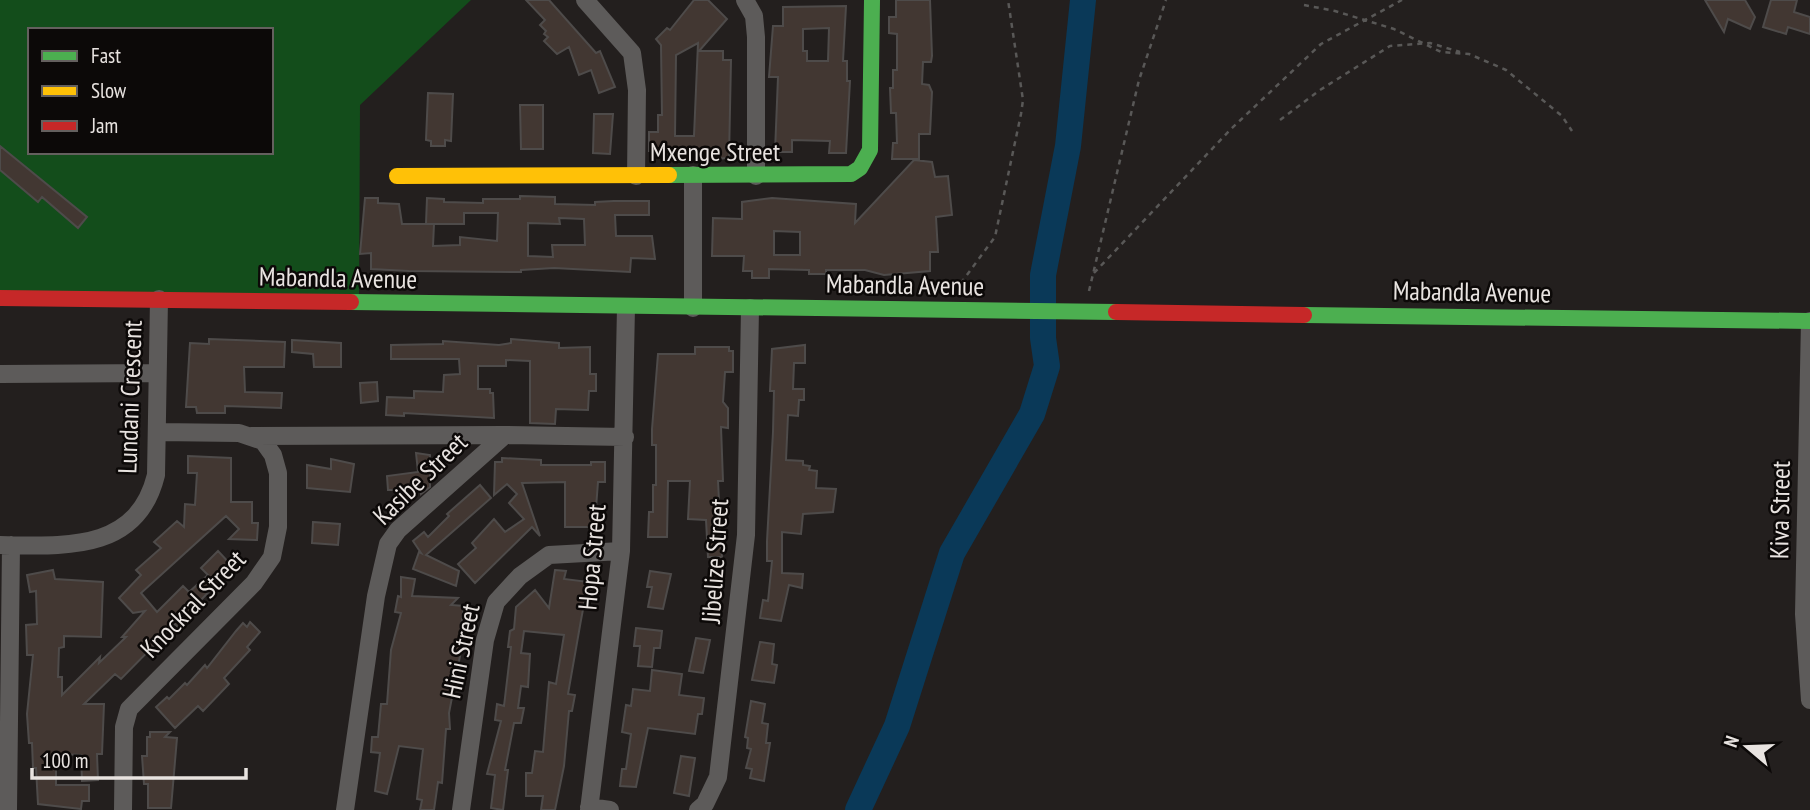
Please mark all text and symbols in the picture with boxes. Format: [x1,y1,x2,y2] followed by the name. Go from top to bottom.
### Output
[28,28,273,154] legend
[91,42,121,69] text: Fast
[91,77,127,104] text: Slow
[90,112,118,139] text: Jam
[650,135,780,168] street label: Mxenge Street
[259,260,417,295] street label: Mabandla Avenue
[826,267,984,302] street label: Mabandla Avenue
[1393,274,1551,309] street label: Mabandla Avenue
[110,320,149,474] street label: Lundani Crescent
[366,426,474,532] street label: Kasibe Street
[1762,461,1797,559] street label: Kiva Street
[694,498,735,625] street label: Jibelize Street
[570,503,613,611] street label: Hopa Street
[133,543,252,664] street label: Knockral Street
[434,601,487,701] street label: Hini Street
[1712,712,1782,782] north arrow
[1718,733,1744,750] text: N
[32,736,245,780] scale bar
[42,747,88,774] text: 100 m

